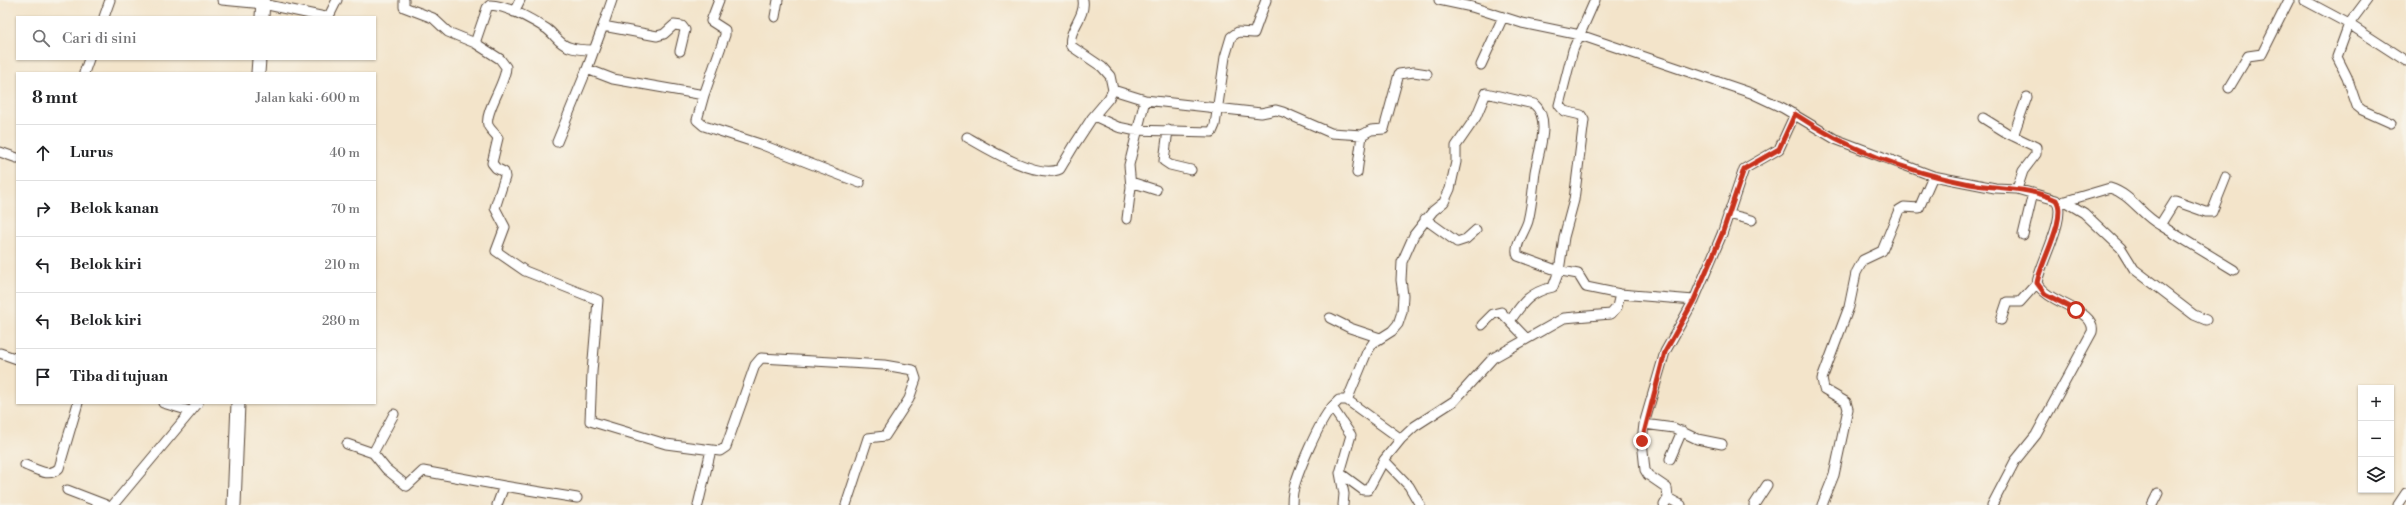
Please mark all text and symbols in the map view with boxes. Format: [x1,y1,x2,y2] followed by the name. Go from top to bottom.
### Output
[16,16,376,60] search box
[30,27,52,49] icon: search
[62,29,137,48] text: Cari di sini
[32,87,77,109] text: 8 mnt
[256,90,360,106] text: Jalan kaki · 600 m
[32,142,54,164] icon: ahead
[70,143,113,162] text: Lurus
[330,145,360,161] text: 40 m
[32,198,54,220] icon: right
[70,199,159,218] text: Belok kanan
[331,201,360,217] text: 70 m
[32,254,54,276] icon: left
[70,255,141,274] text: Belok kiri
[325,257,360,273] text: 210 m
[2067,301,2085,319] route start
[32,310,54,332] icon: left
[70,311,141,330] text: Belok kiri
[322,313,360,329] text: 280 m
[32,366,54,388] icon: arrive
[70,367,168,386] text: Tiba di tujuan
[2358,385,2394,493] map controls
[2358,385,2394,421] button: +
[2358,421,2394,457] button: −
[1633,432,1651,450] route end
[2358,457,2394,493] button: layers

